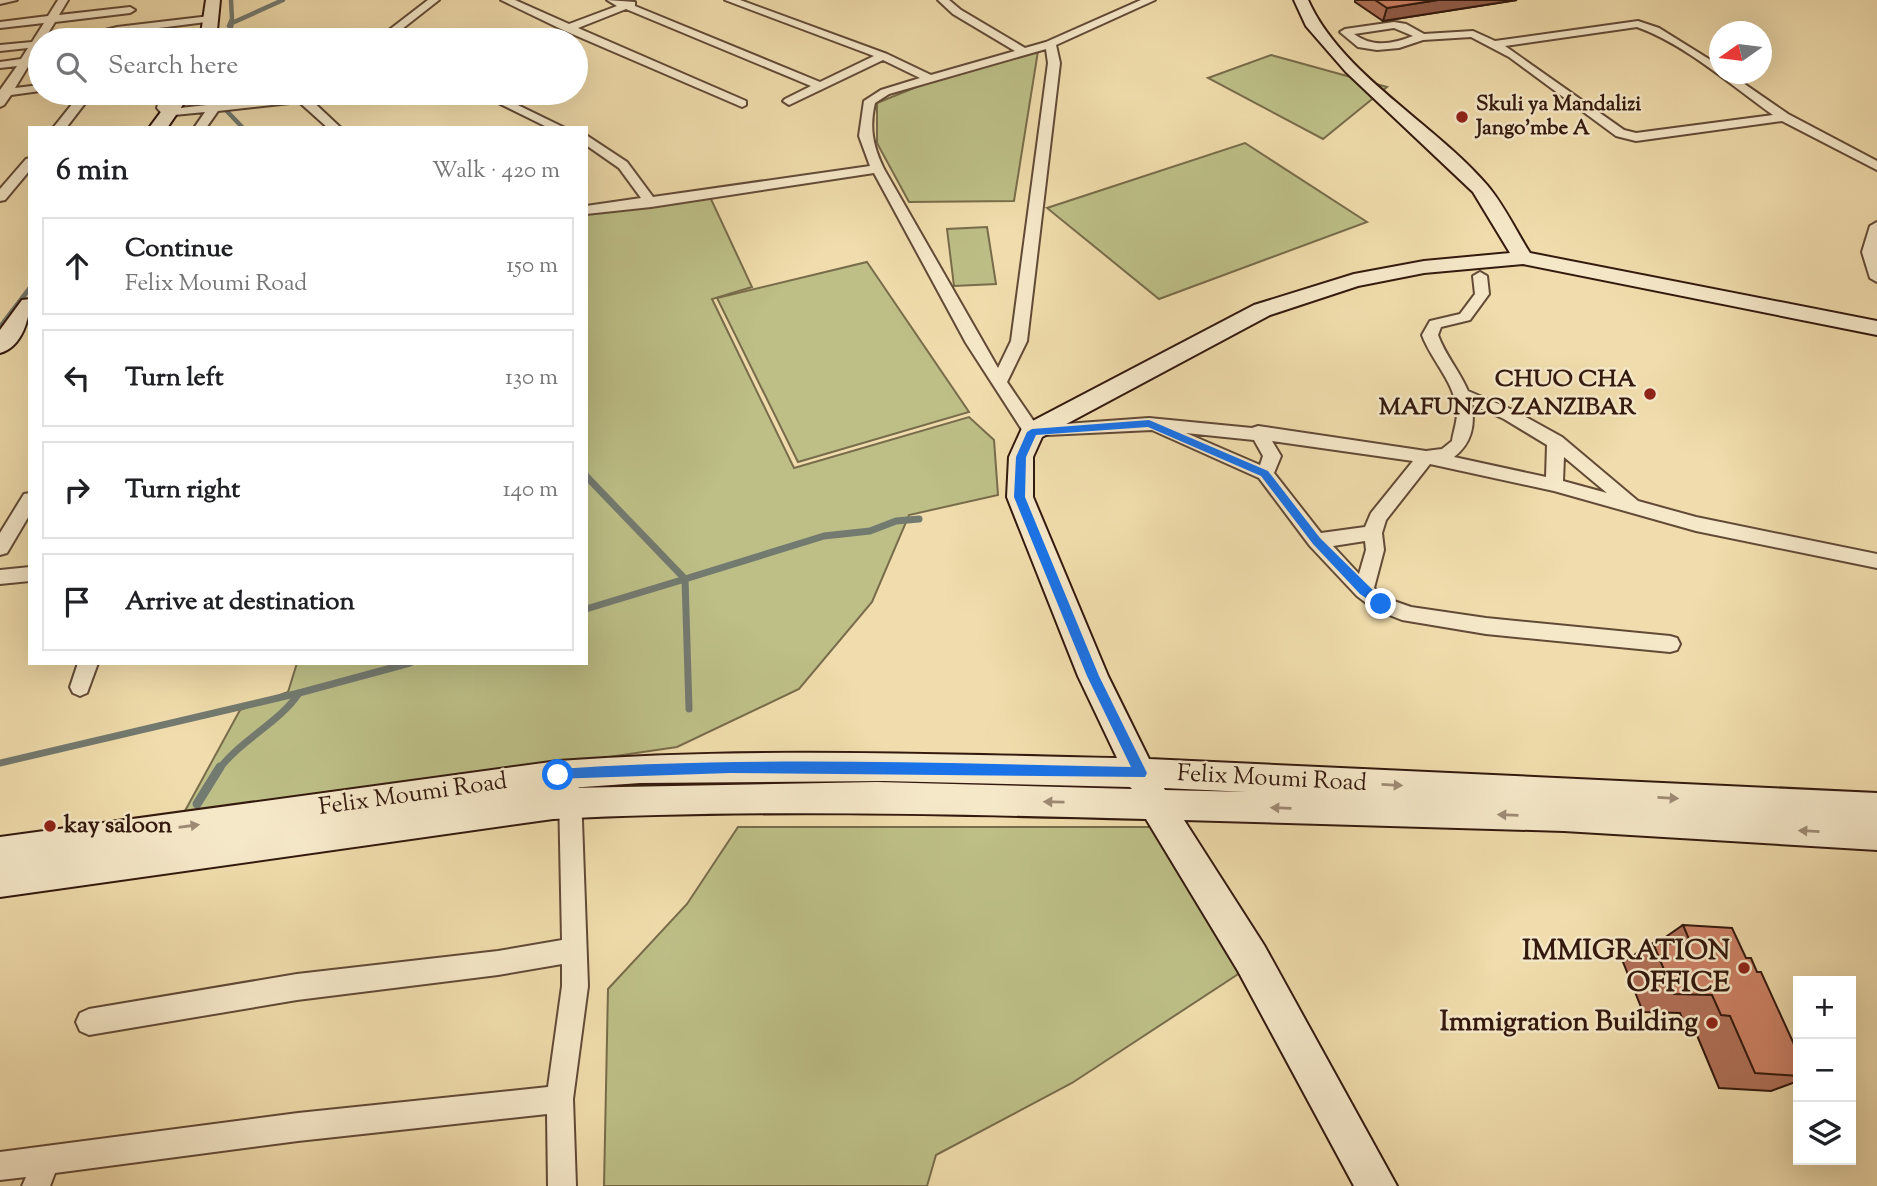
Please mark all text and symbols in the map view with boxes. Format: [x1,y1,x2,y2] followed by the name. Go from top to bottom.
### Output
[1709,21,1772,84] north arrow
[28,28,588,105] search box
[52,48,90,86] icon: search
[108,48,238,85] text: Search here
[1474,90,1641,144] place label: Skuli ya Mandalizi Jango'mbe A
[1454,109,1470,125] marker: Skuli ya Mandalizi Jango'mbe A
[56,150,128,193] text: 6 min
[432,155,560,188] text: Walk · 420 m
[125,231,233,268] text: Continue
[58,247,96,285] icon: ahead
[506,250,558,283] text: 150 m
[125,268,307,301] text: Felix Moumi Road
[58,359,96,397] icon: left
[125,360,224,397] text: Turn left
[505,362,558,395] text: 130 m
[1379,363,1637,425] place label: CHUO CHA MAFUNZO ZANZIBAR
[1642,386,1658,402] marker: CHUO CHA MAFUNZO ZANZIBAR
[58,471,96,509] icon: right
[125,472,240,509] text: Turn right
[503,474,558,507] text: 140 m
[58,583,96,621] icon: arrive
[125,584,355,621] text: Arrive at destination
[1365,588,1396,619] route end
[1176,757,1368,801] street label: Felix Moumi Road
[542,759,573,790] route start
[316,765,510,825] street label: Felix Moumi Road
[1382,780,1404,791] one-way arrow
[1658,793,1680,804] one-way arrow
[1042,796,1064,808] one-way arrow
[1270,802,1292,813] one-way arrow
[63,809,173,843] place label: kay saloon
[1497,809,1519,820] one-way arrow
[42,818,58,834] marker: kay saloon
[178,821,200,832] one-way arrow
[1798,825,1820,836] one-way arrow
[1522,932,1730,1004] place label: IMMIGRATION OFFICE
[1736,960,1752,976] marker: IMMIGRATION OFFICE
[1793,976,1856,1165] map controls
[1793,976,1856,1039] button: +
[1440,1003,1698,1043] place label: Immigration Building
[1704,1015,1720,1031] marker: Immigration Building
[1793,1039,1856,1102] button: −
[1793,1102,1856,1165] button: layers

